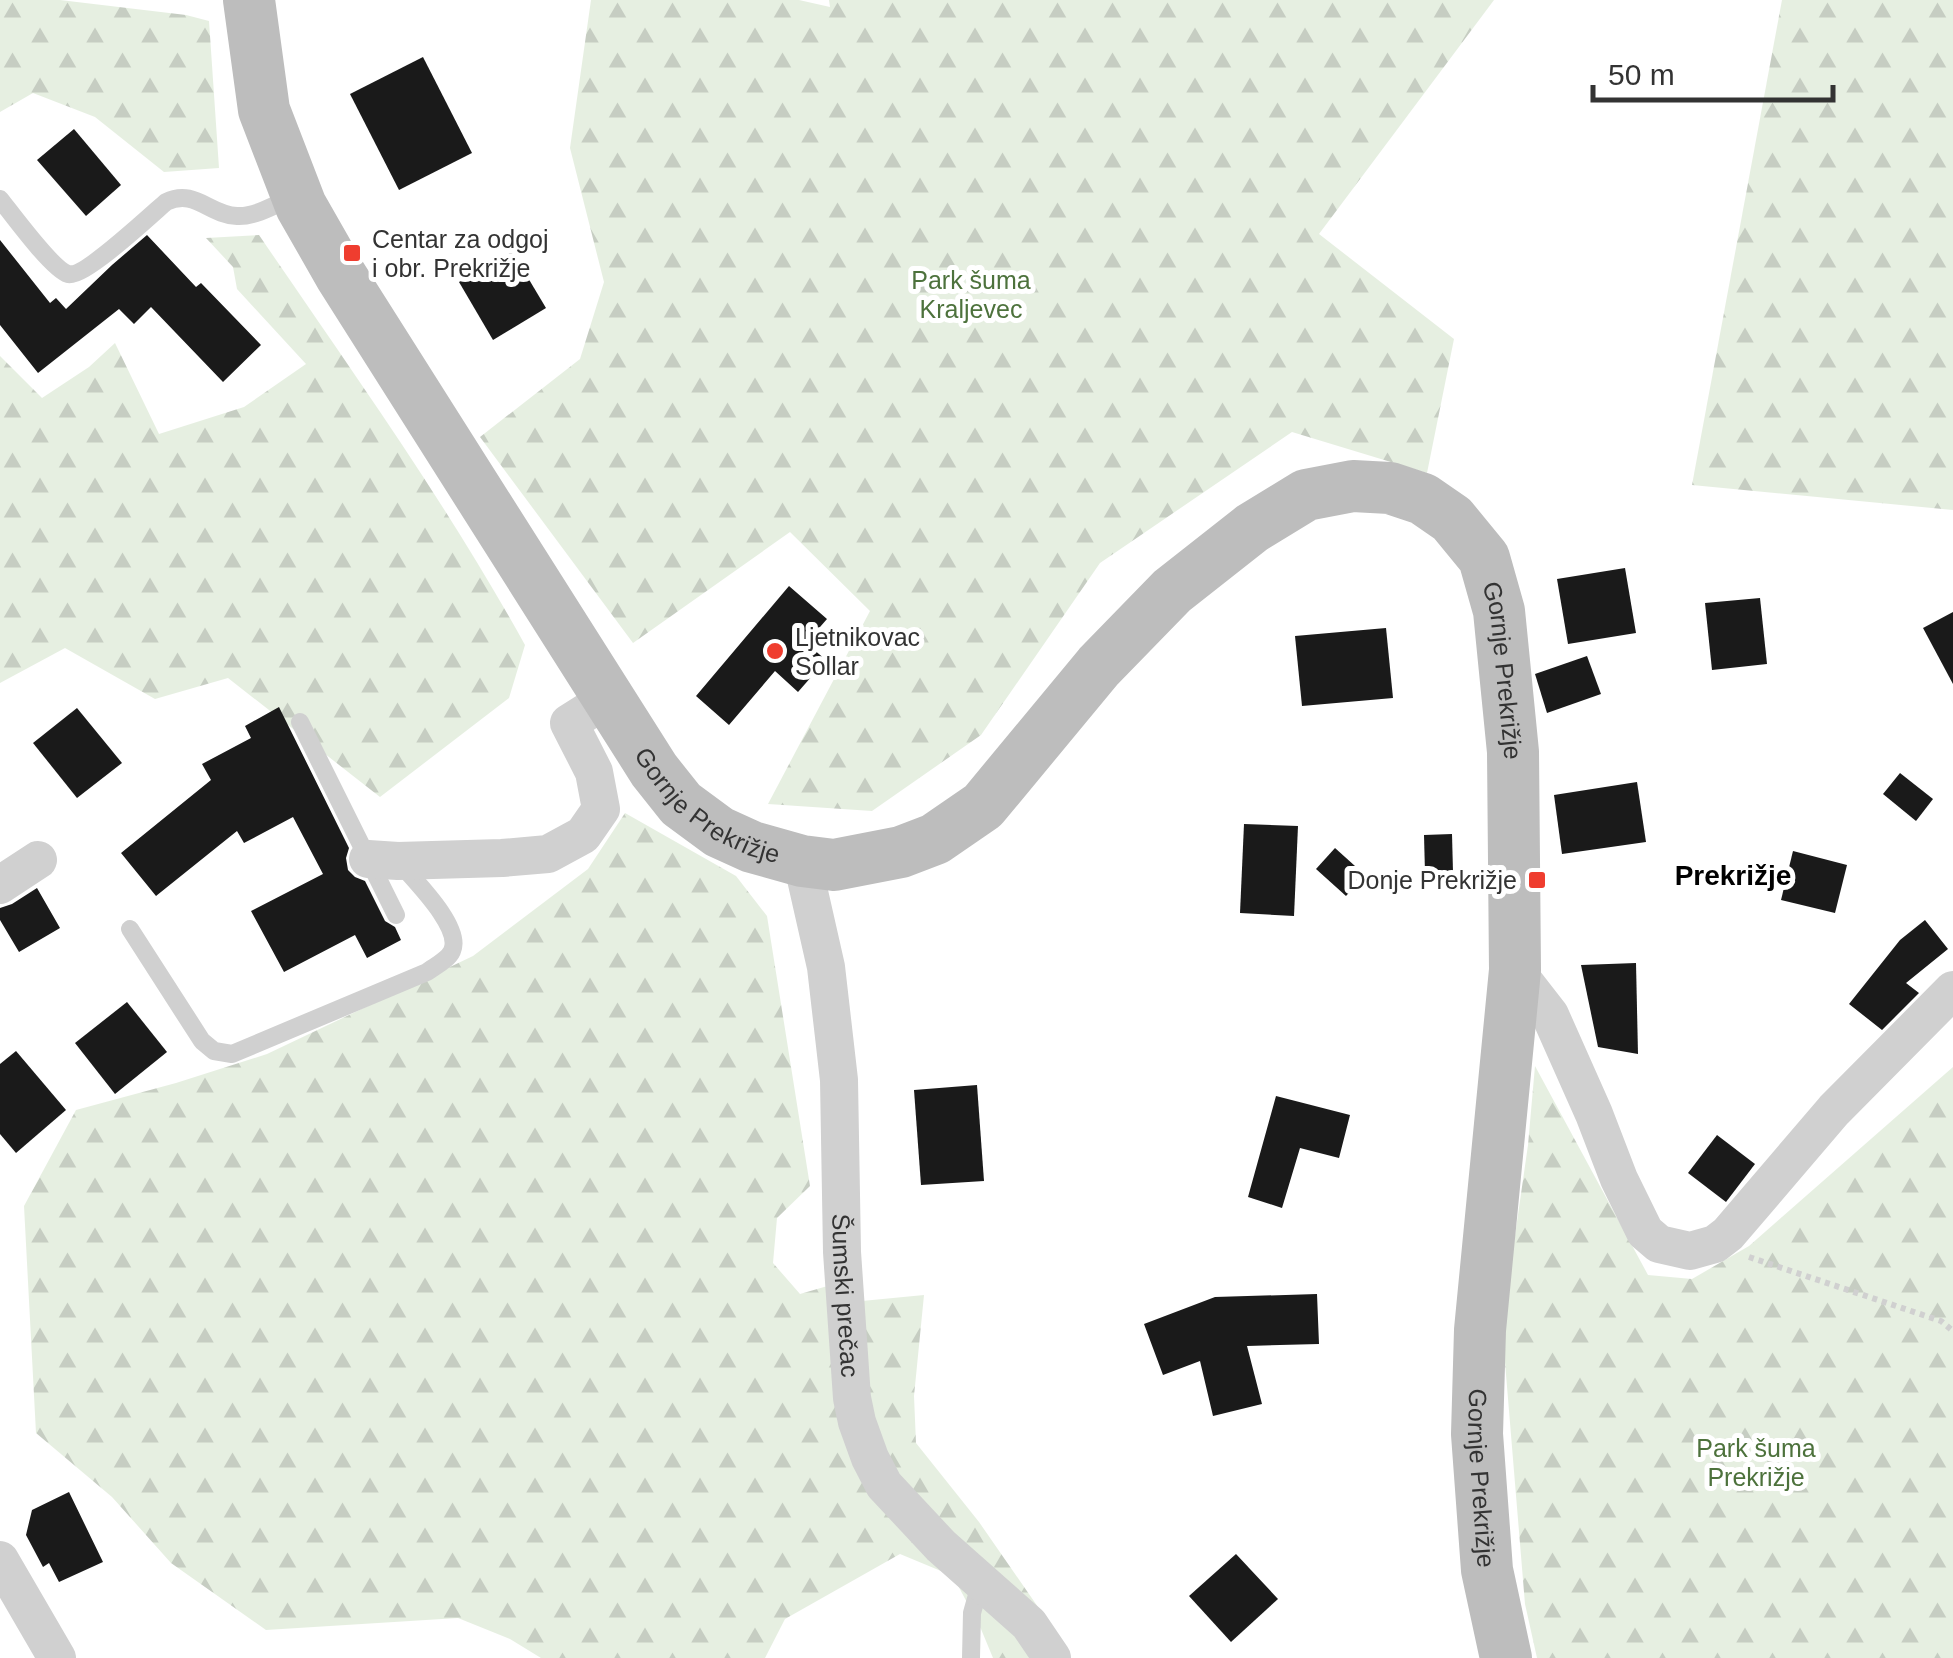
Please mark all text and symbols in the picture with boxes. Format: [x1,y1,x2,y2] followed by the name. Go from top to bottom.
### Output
[1593,40,1833,102] scale bar
[1608,58,1675,91] text: 50 m
[372,225,549,282] place label: Centar za odgoj i obr. Prekrižje
[341,242,363,264] marker: Centar za odgoj i obr. Prekrižje
[911,266,1031,323] park label: Park šuma Kraljevec
[1477,578,1527,760] street label: Gornje Prekrižje
[795,623,920,680] place label: Ljetnikovac Sollar
[764,640,786,662] marker: Ljetnikovac Sollar
[629,742,783,868] street label: Gornje Prekrižje
[1675,860,1791,891] district label: Prekrižje
[1347,866,1517,894] place label: Donje Prekrižje
[1526,869,1548,891] marker: Donje Prekrižje
[827,1213,865,1378] street label: Šumski prečac
[1463,1388,1501,1569] street label: Gornje Prekrižje
[1696,1434,1816,1491] park label: Park šuma Prekrižje

